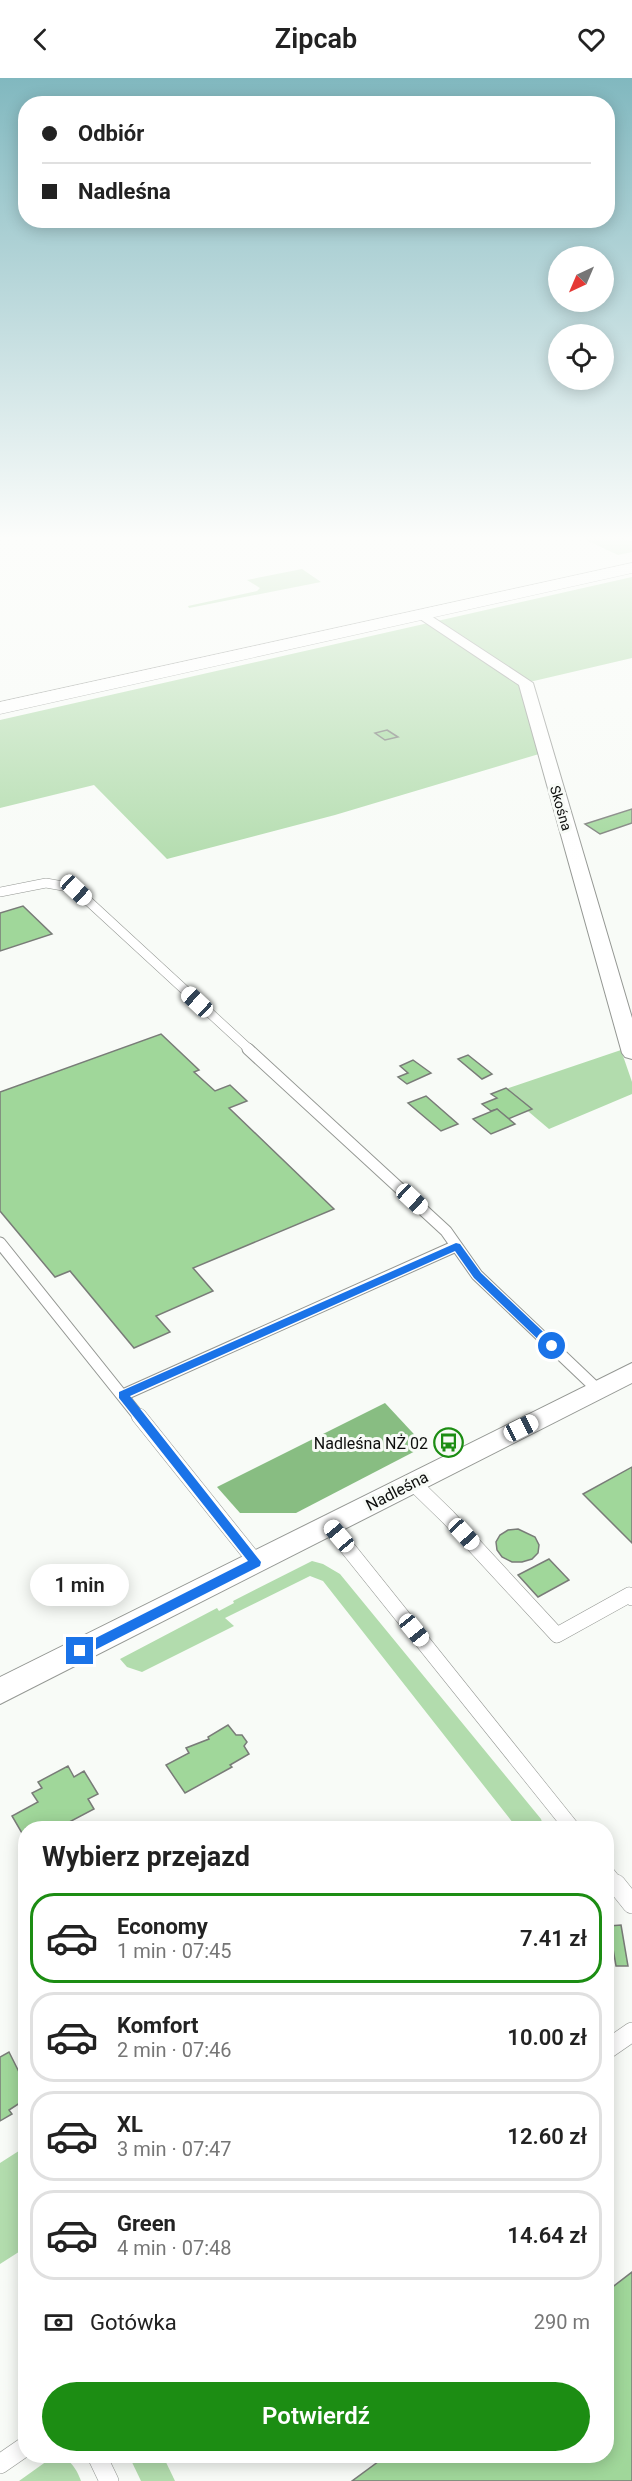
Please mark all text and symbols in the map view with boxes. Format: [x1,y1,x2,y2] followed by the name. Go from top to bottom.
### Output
[24,23,57,56] icon: back
[275,23,357,55] text: Zipcab
[575,23,608,56] icon: heart
[78,121,144,146] text: Odbiór
[78,179,171,204] text: Nadleśna
[548,246,614,312] north arrow
[548,246,614,390] map controls
[548,324,614,390] button: locate
[547,784,575,832] street label: Skośna
[57,871,95,909] car
[178,983,216,1021] car
[393,1180,431,1218] car
[538,1332,565,1359] route start
[501,1412,541,1444] car
[433,1427,465,1459] bus stop icon: Nadleśna NŻ 02
[314,1434,428,1453] place label: Nadleśna NŻ 02
[363,1467,431,1515] street label: Nadleśna
[445,1515,483,1553] car
[321,1516,357,1556] car
[31,1564,130,1606] callout: 1 min
[54,1573,105,1597] text: 1 min
[396,1610,432,1650] car
[66,1637,93,1664] route end
[42,1841,250,1873] text: Wybierz przejazd
[45,1911,99,1965] icon: car
[117,1914,208,1939] text: Economy
[520,1926,587,1951] text: 7.41 zł
[117,1939,232,1963] text: 1 min · 07:45
[45,2010,99,2064] icon: car
[117,2013,199,2038] text: Komfort
[507,2025,587,2050] text: 10.00 zł
[117,2038,232,2062] text: 2 min · 07:46
[45,2109,99,2163] icon: car
[117,2112,143,2137] text: XL
[507,2124,587,2149] text: 12.60 zł
[117,2137,232,2161] text: 3 min · 07:47
[45,2208,99,2262] icon: car
[117,2211,176,2236] text: Green
[507,2223,587,2248] text: 14.64 zł
[117,2236,232,2260] text: 4 min · 07:48
[42,2306,75,2339] icon: cash
[90,2310,177,2335] text: Gotówka
[534,2310,590,2334] text: 290 m
[42,2382,590,2451] button: Potwierdź

